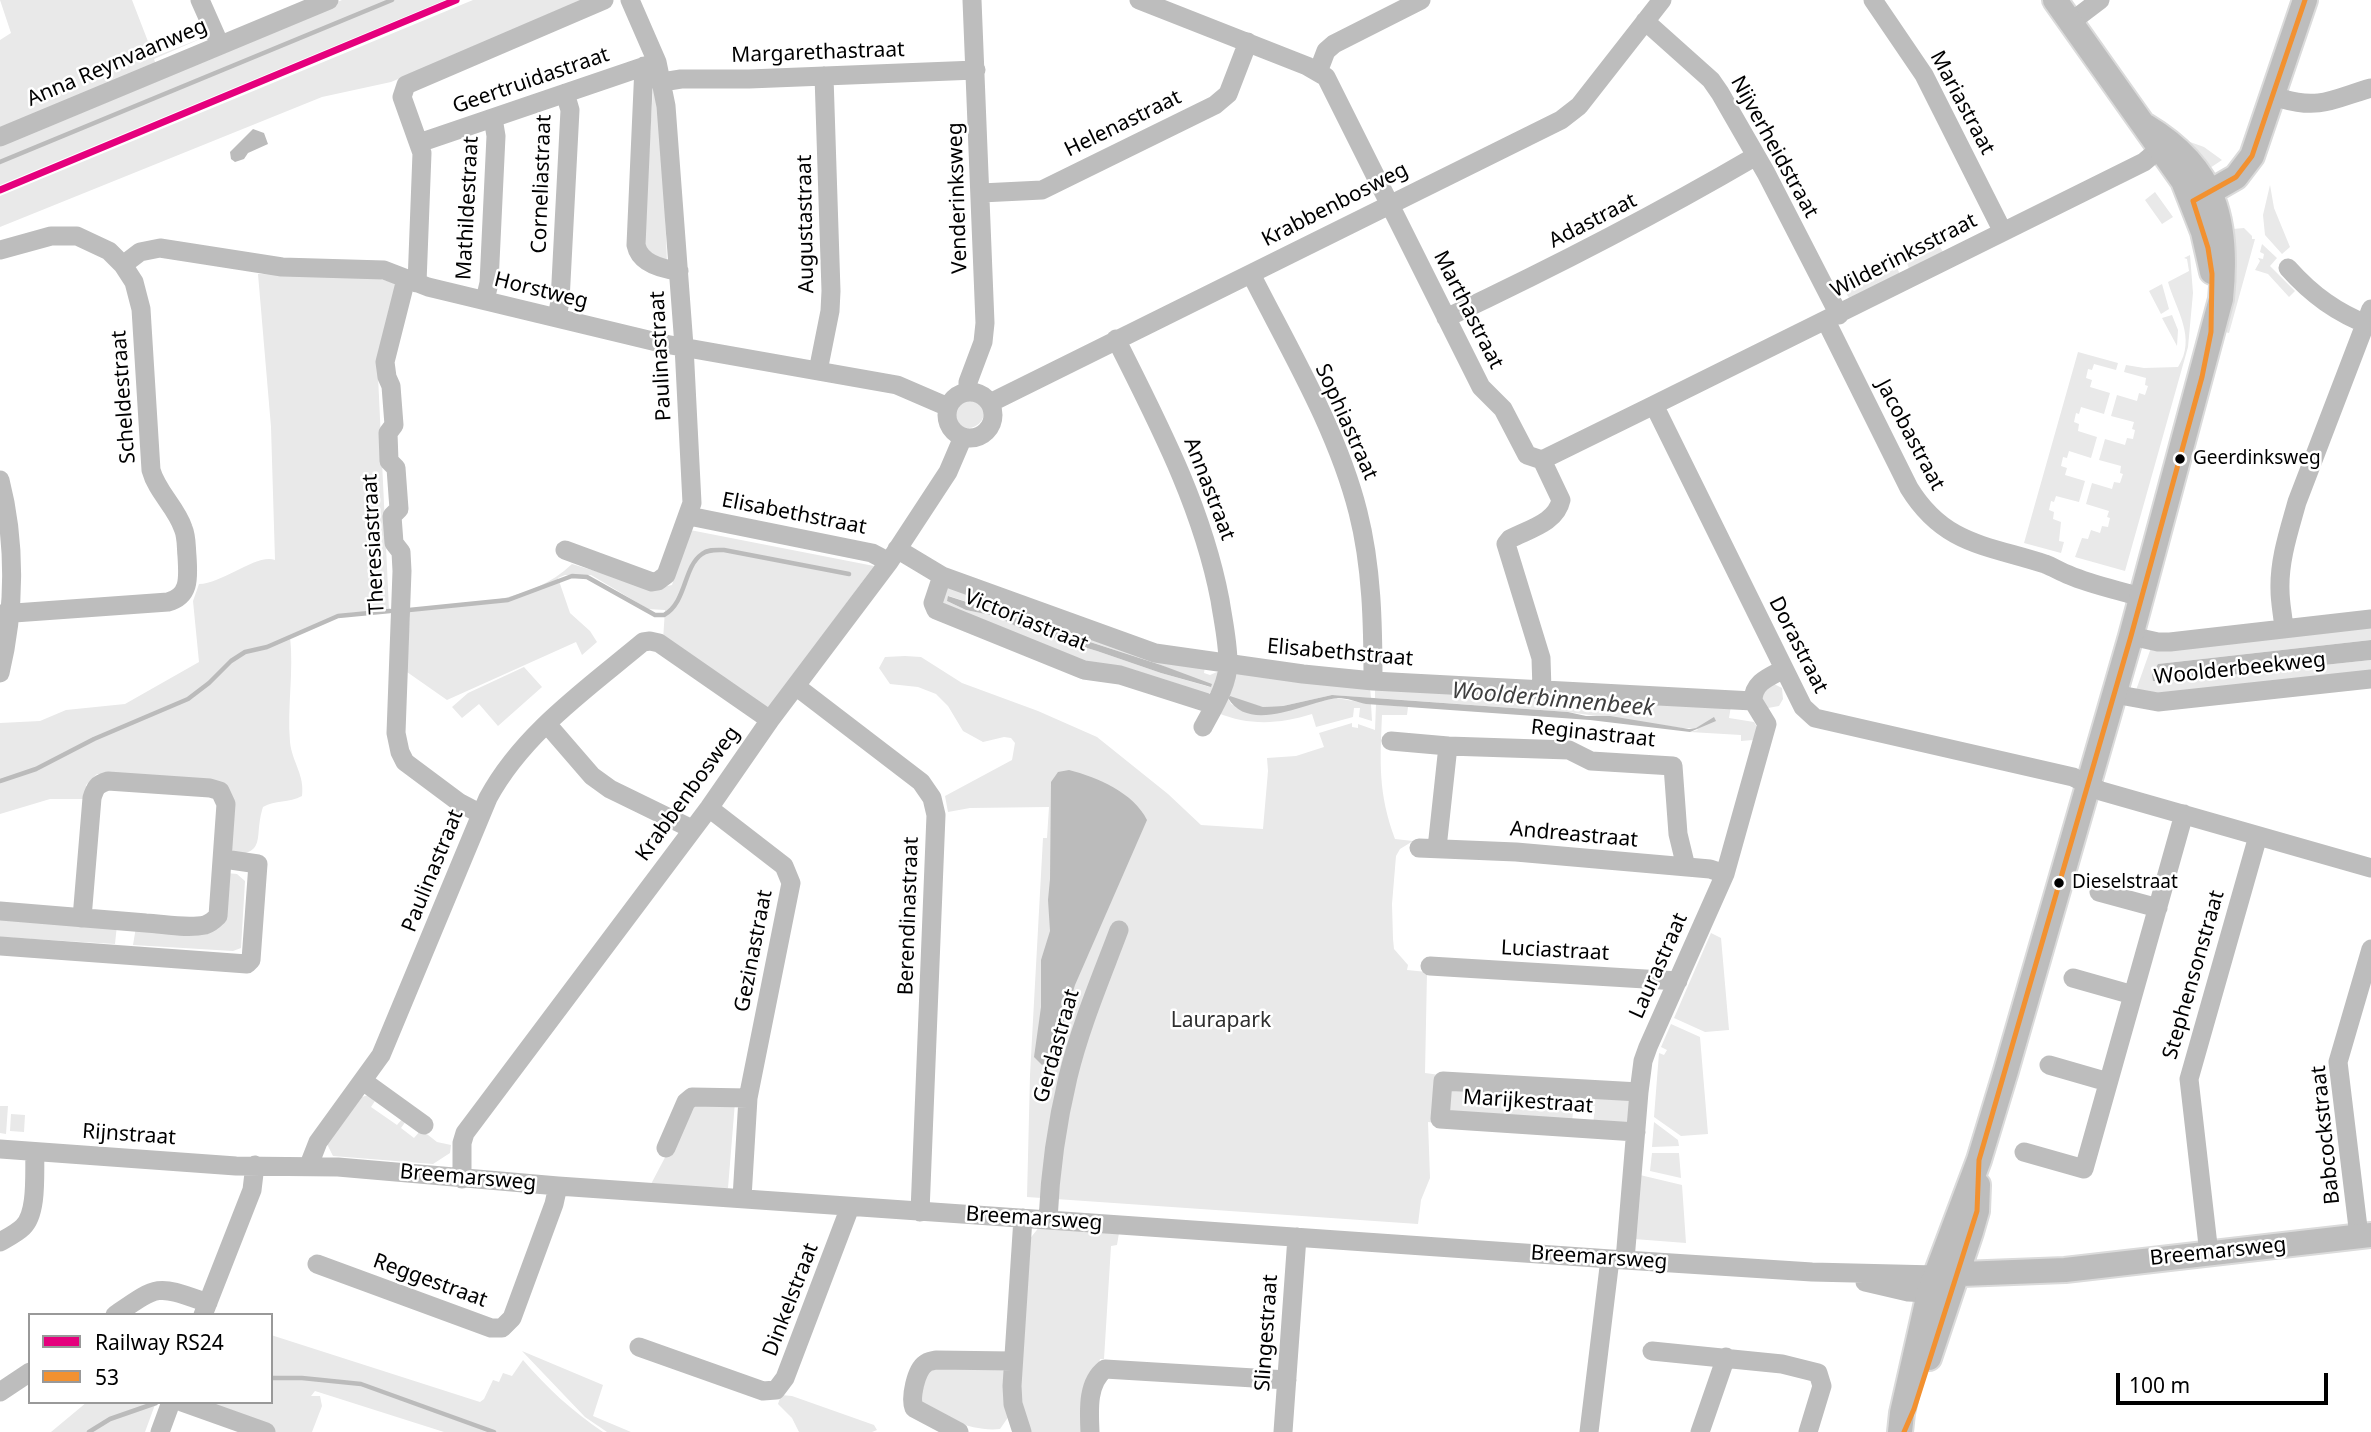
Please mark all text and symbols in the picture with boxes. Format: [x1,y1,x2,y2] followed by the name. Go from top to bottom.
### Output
[23,14,211,112] street label: Anna Reynvaanweg
[731,37,905,69] street label: Margarethastraat
[449,42,613,120] street label: Geertruidastraat
[1924,47,2000,159] street label: Mariastraat
[1725,72,1823,222] street label: Nijverheidstraat
[1061,85,1185,163] street label: Helenastraat
[527,114,557,254] street label: Corneliastraat
[943,122,973,274] street label: Venderinksweg
[452,135,484,281] street label: Mathildestraat
[792,154,820,294] street label: Augustastraat
[1258,157,1412,253] street label: Krabbenbosweg
[1545,188,1641,254] street label: Adastraat
[1827,208,1981,304] street label: Wilderinksstraat
[1428,247,1508,373] street label: Marthastraat
[491,267,591,315] street label: Horstweg
[645,290,677,422] street label: Paulinastraat
[107,329,141,465] street label: Scheldestraat
[1309,360,1383,484] street label: Sophiastraat
[1870,375,1950,495] street label: Jacobastraat
[1178,434,1240,544] street label: Annastraat
[2193,448,2321,470] place label: Geerdinksweg
[2173,452,2187,466] marker: Geerdinksweg
[358,473,390,615] street label: Theresiastraat
[720,488,868,540] street label: Elisabethstraat
[960,585,1092,657] street label: Victoriastraat
[1763,592,1833,698] street label: Dorastraat
[1266,634,1414,672] street label: Elisabethstraat
[2153,647,2327,691] street label: Woolderbeekweg
[1451,677,1655,723] water label: Woolderbinnenbeek
[1530,715,1656,753] street label: Reginastraat
[631,722,745,866] street label: Krabbenbosweg
[397,806,469,936] street label: Paulinastraat
[1509,817,1639,853] street label: Andreastraat
[894,836,924,996] street label: Berendinastraat
[2072,872,2178,894] place label: Dieselstraat
[2052,876,2066,890] marker: Dieselstraat
[730,888,778,1014] street label: Gezinastraat
[2158,888,2230,1062] street label: Stephensonstraat
[1625,909,1693,1023] street label: Laurastraat
[1500,936,1610,966] street label: Luciastraat
[1029,986,1085,1106] street label: Gerdastraat
[1171,1008,1271,1034] park label: Laurapark
[2306,1064,2346,1206] street label: Babcockstraat
[1462,1085,1594,1119] street label: Marijkestraat
[81,1119,177,1151] street label: Rijnstraat
[399,1159,537,1197] street label: Breemarsweg
[965,1202,1103,1236] street label: Breemarsweg
[2149,1232,2287,1272] street label: Breemarsweg
[758,1240,824,1360] street label: Dinkelstraat
[1530,1241,1668,1275] street label: Breemarsweg
[369,1249,491,1313] street label: Reggestraat
[1250,1274,1284,1392] street label: Slingestraat
[28,1313,273,1404] legend
[95,1328,224,1356] text: Railway RS24
[2119,1358,2331,1402] scale bar
[95,1363,119,1391] text: 53
[2129,1371,2190,1399] text: 100 m

